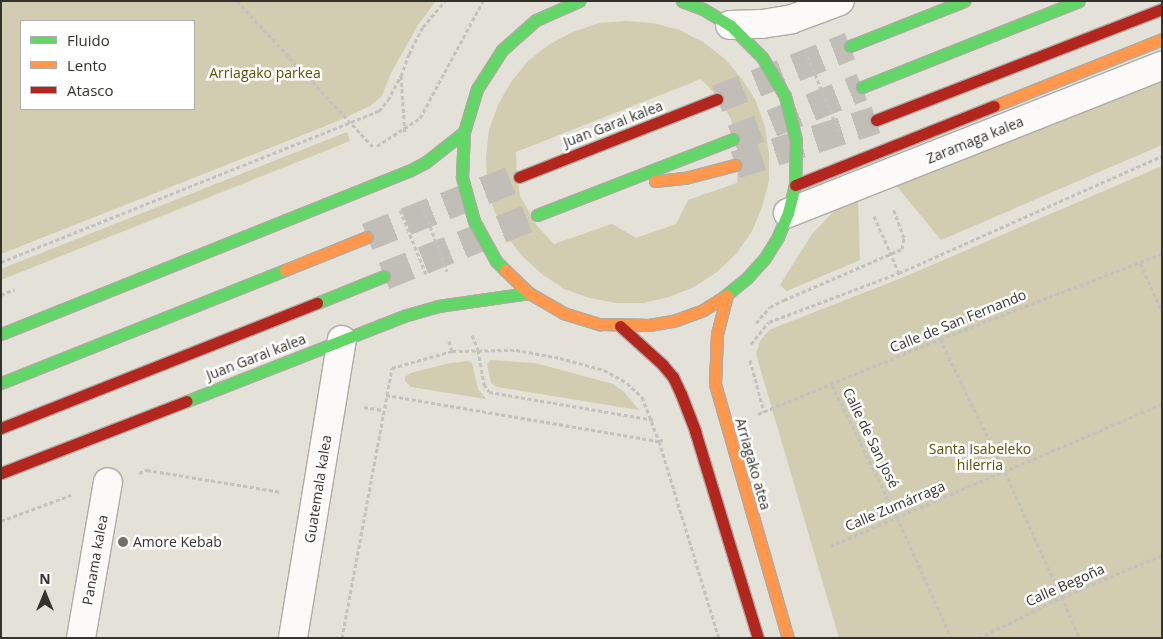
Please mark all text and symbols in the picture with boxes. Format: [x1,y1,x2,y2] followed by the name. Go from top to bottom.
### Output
[20,20,195,110] legend
[67,30,110,50] text: Fluido
[67,55,107,75] text: Lento
[209,65,321,81] park label: Arriagako parkea
[67,80,114,100] text: Atasco
[561,97,665,151] street label: Juan Garai kalea
[924,113,1026,167] street label: Zaramaga kalea
[887,286,1029,356] street label: Calle de San Fernando
[204,330,308,384] street label: Juan Garai kalea
[839,385,903,491] street label: Calle de San José
[732,416,774,512] street label: Arriagako atea
[301,434,335,544] street label: Guatemala kalea
[929,441,1031,474] park label: Santa Isabeleko hilerria
[842,477,948,535] street label: Calle Zumárraga
[79,514,111,606] street label: Panama kalea
[133,534,222,550] place label: Amore Kebab
[117,536,129,548] marker: Amore Kebab
[1023,560,1107,610] street label: Calle Begoña
[20,569,70,619] north arrow
[39,569,51,588] text: N

